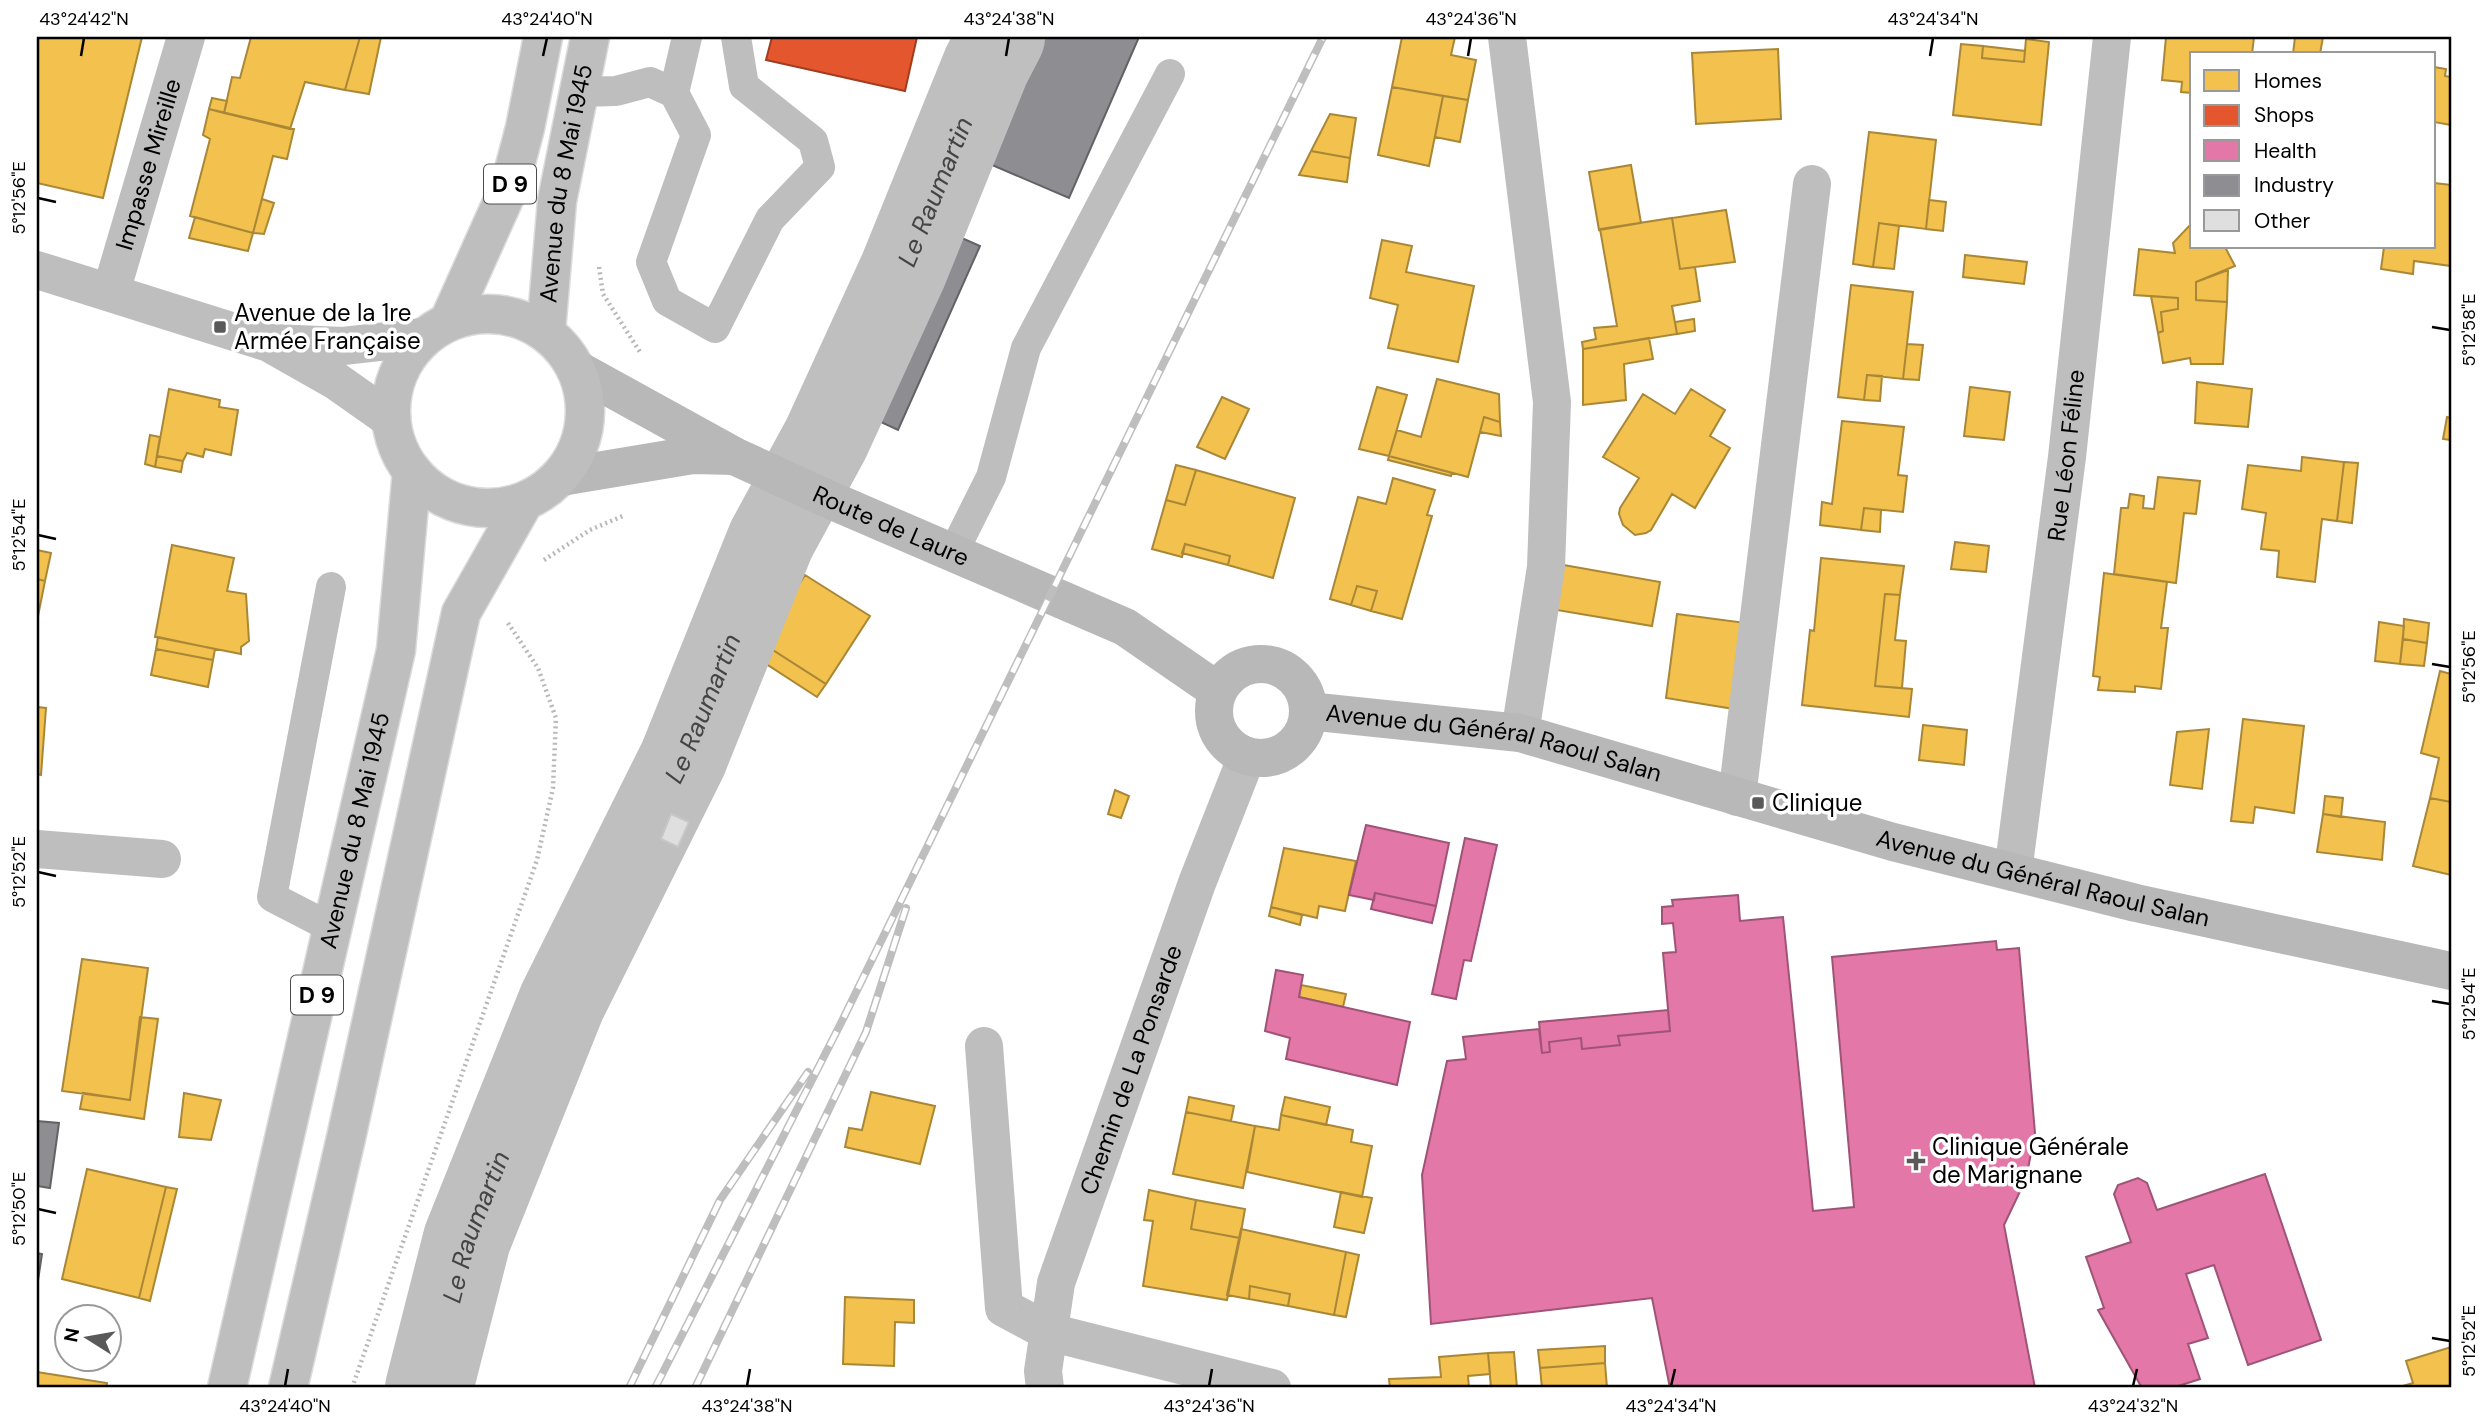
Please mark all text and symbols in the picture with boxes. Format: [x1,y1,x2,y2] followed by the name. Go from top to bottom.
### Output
[39,7,129,31] text: 43°24'42"N
[501,7,593,31] text: 43°24'40"N
[964,7,1054,31] text: 43°24'38"N
[1425,7,1517,31] text: 43°24'36"N
[1888,7,1978,31] text: 43°24'34"N
[2190,52,2436,248] legend
[532,61,599,304] street label: Avenue du 8 Mai 1945
[2254,67,2322,95] text: Homes
[108,75,188,254] street label: Impasse Mireille
[2254,101,2314,129] text: Shops
[890,112,981,271] water label: Le Raumartin
[2254,137,2317,165] text: Health
[7,161,31,235] text: 5°12'56"E
[484,164,536,204] road number: D 9
[2254,171,2334,199] text: Industry
[2254,207,2310,235] text: Other
[2457,294,2481,366] text: 5°12'58"E
[234,297,421,356] place label: Avenue de la 1re Armée Française
[212,319,228,335] marker: Avenue de la 1re Armée Française
[2040,368,2091,543] street label: Rue Léon Féline
[808,478,974,573] street label: Route de Laure
[7,499,31,571] text: 5°12'54"E
[657,629,749,789] water label: Le Raumartin
[2457,630,2481,704] text: 5°12'56"E
[1324,697,1666,789] street label: Avenue du Général Raoul Salan
[312,709,396,951] street label: Avenue du 8 Mai 1945
[1772,787,1862,818] place label: Clinique
[1750,795,1766,811] marker: Clinique
[1873,822,2212,933] street label: Avenue du Général Raoul Salan
[7,836,31,908] text: 5°12'52"E
[1072,941,1189,1199] street label: Chemin de La Ponsarde
[2457,968,2481,1040] text: 5°12'54"E
[291,976,343,1014] road number: D 9
[1932,1131,2129,1190] place label: Clinique Générale de Marignane
[434,1146,518,1306] water label: Le Raumartin
[1906,1151,1926,1171] marker: Clinique Générale de Marignane
[7,1172,31,1246] text: 5°12'50"E
[52,1302,122,1372] north arrow
[2457,1305,2481,1377] text: 5°12'52"E
[58,1326,85,1344] text: N
[239,1394,331,1418] text: 43°24'40"N
[702,1394,792,1418] text: 43°24'38"N
[1163,1394,1255,1418] text: 43°24'36"N
[1626,1394,1716,1418] text: 43°24'34"N
[2088,1394,2178,1418] text: 43°24'32"N

